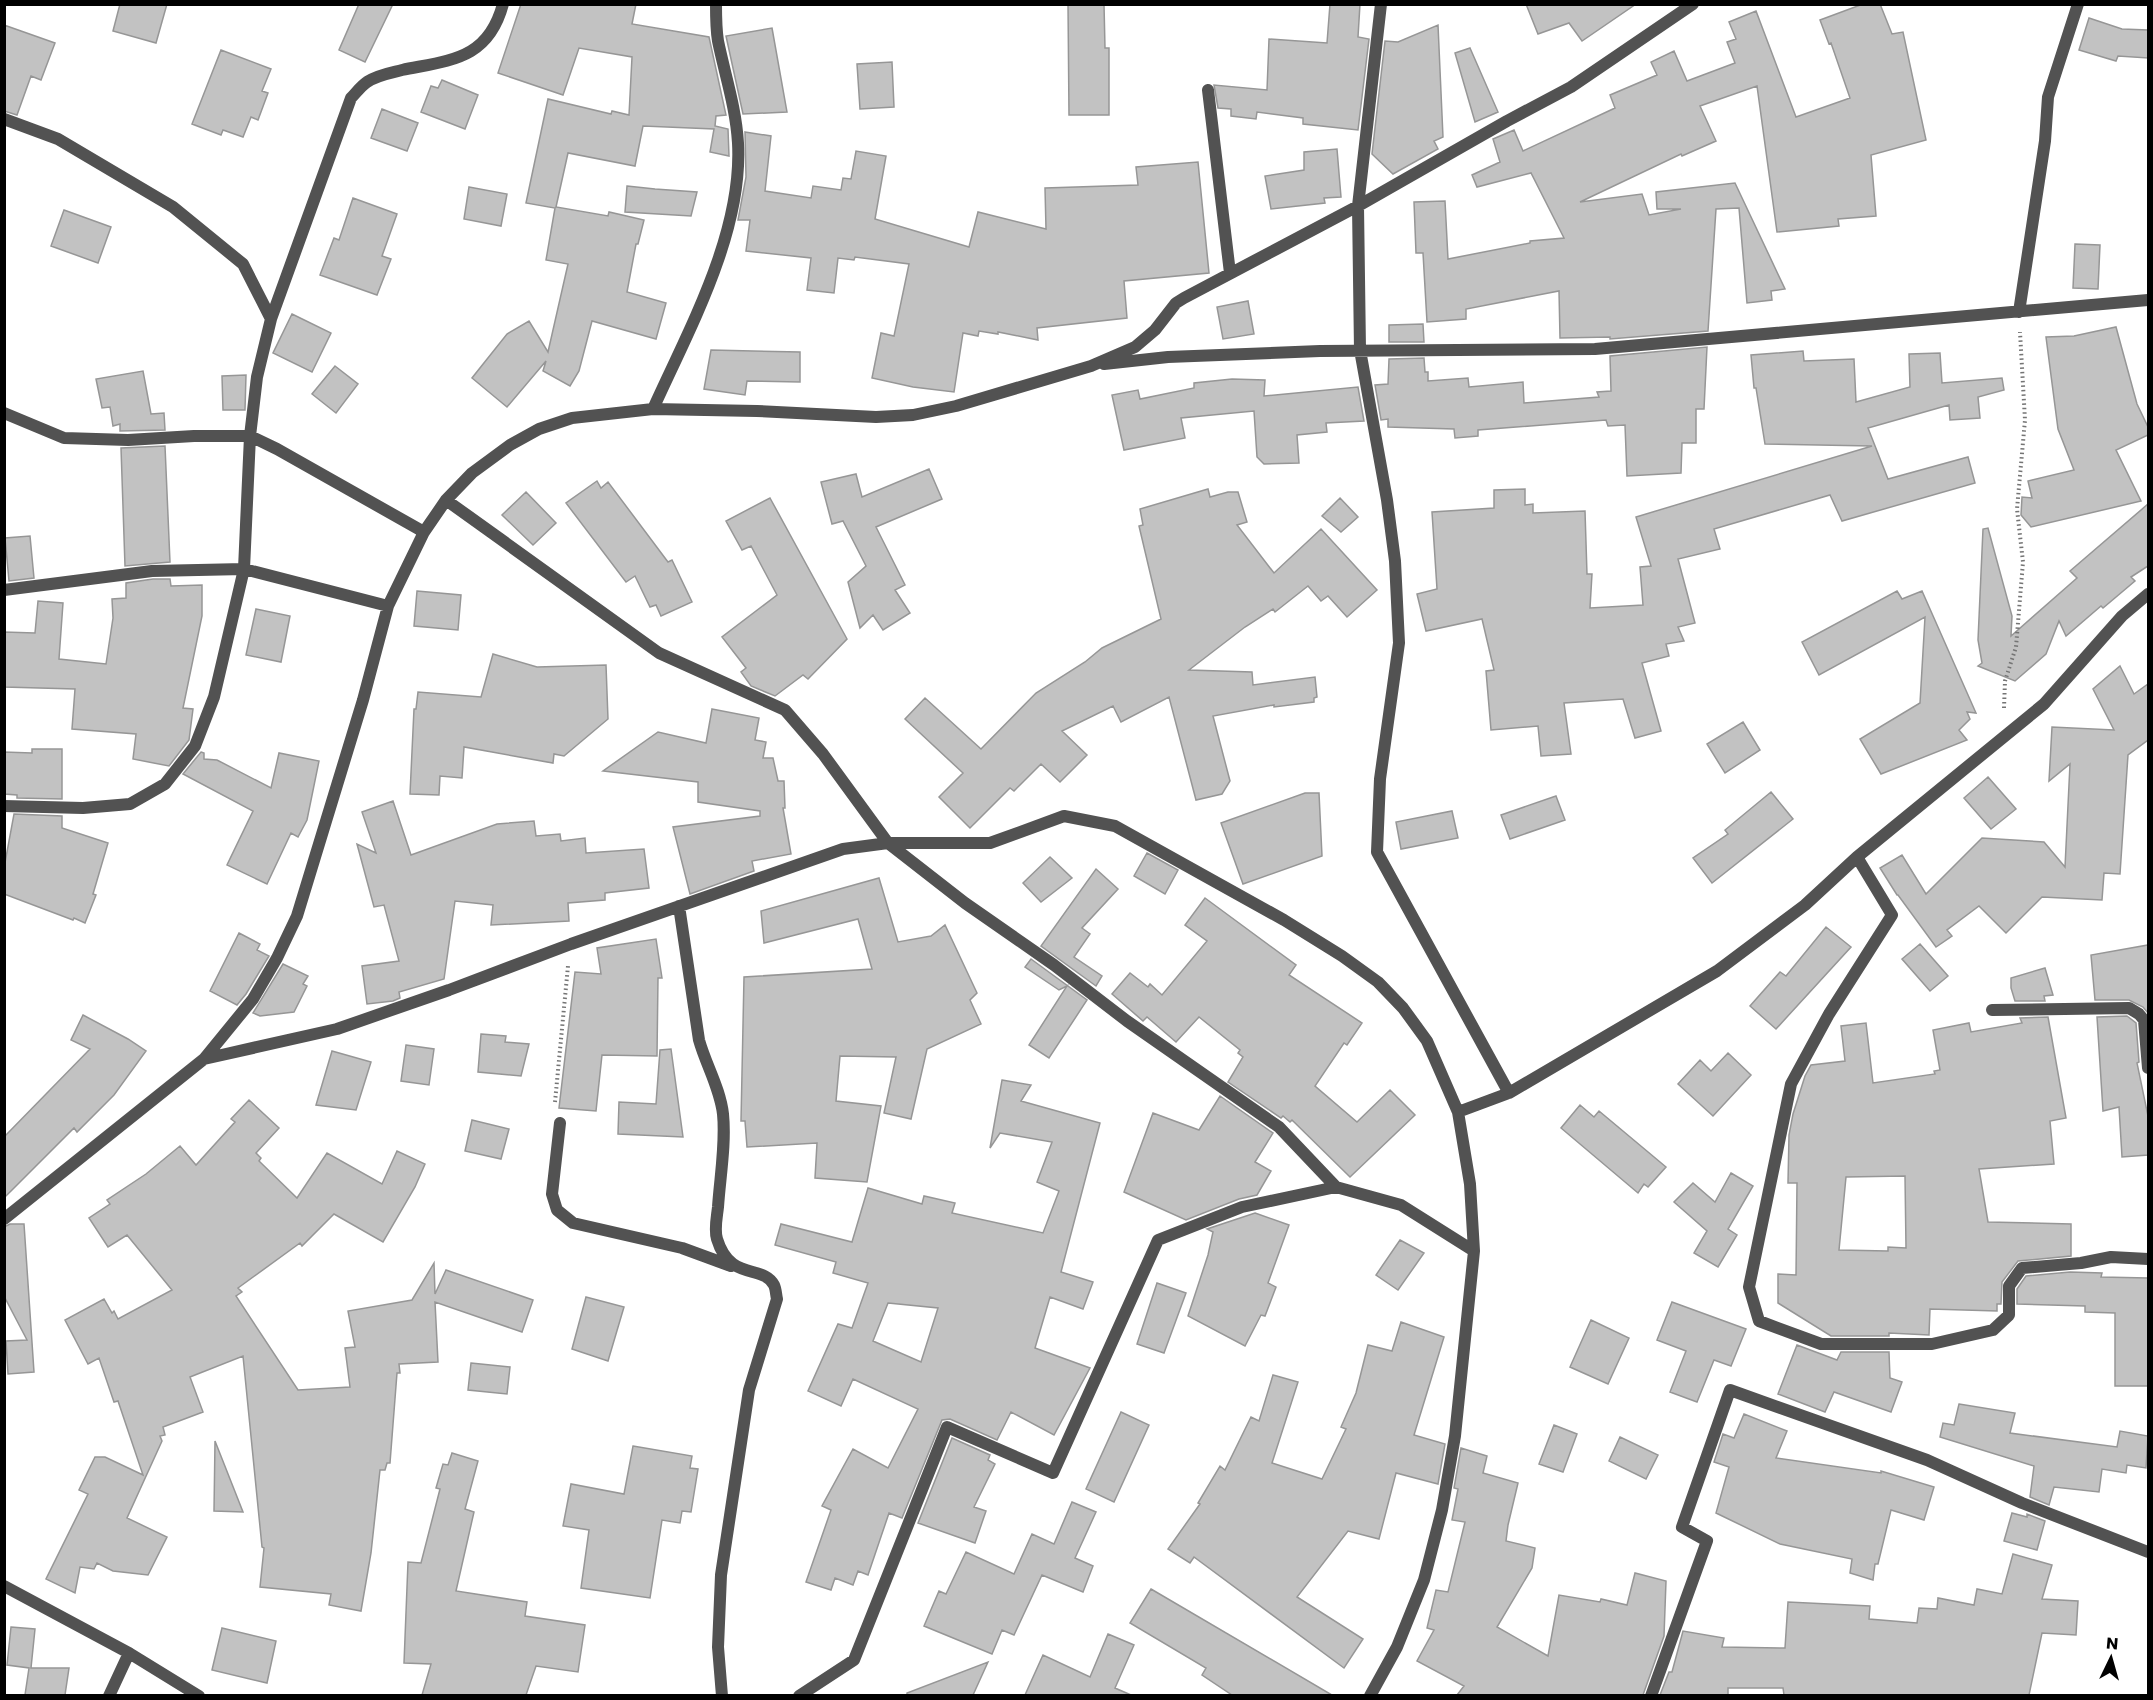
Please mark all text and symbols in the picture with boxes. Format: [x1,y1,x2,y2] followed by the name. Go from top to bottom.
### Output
[2081,1628,2141,1688] north arrow
[2105,1632,2119,1656] text: N

